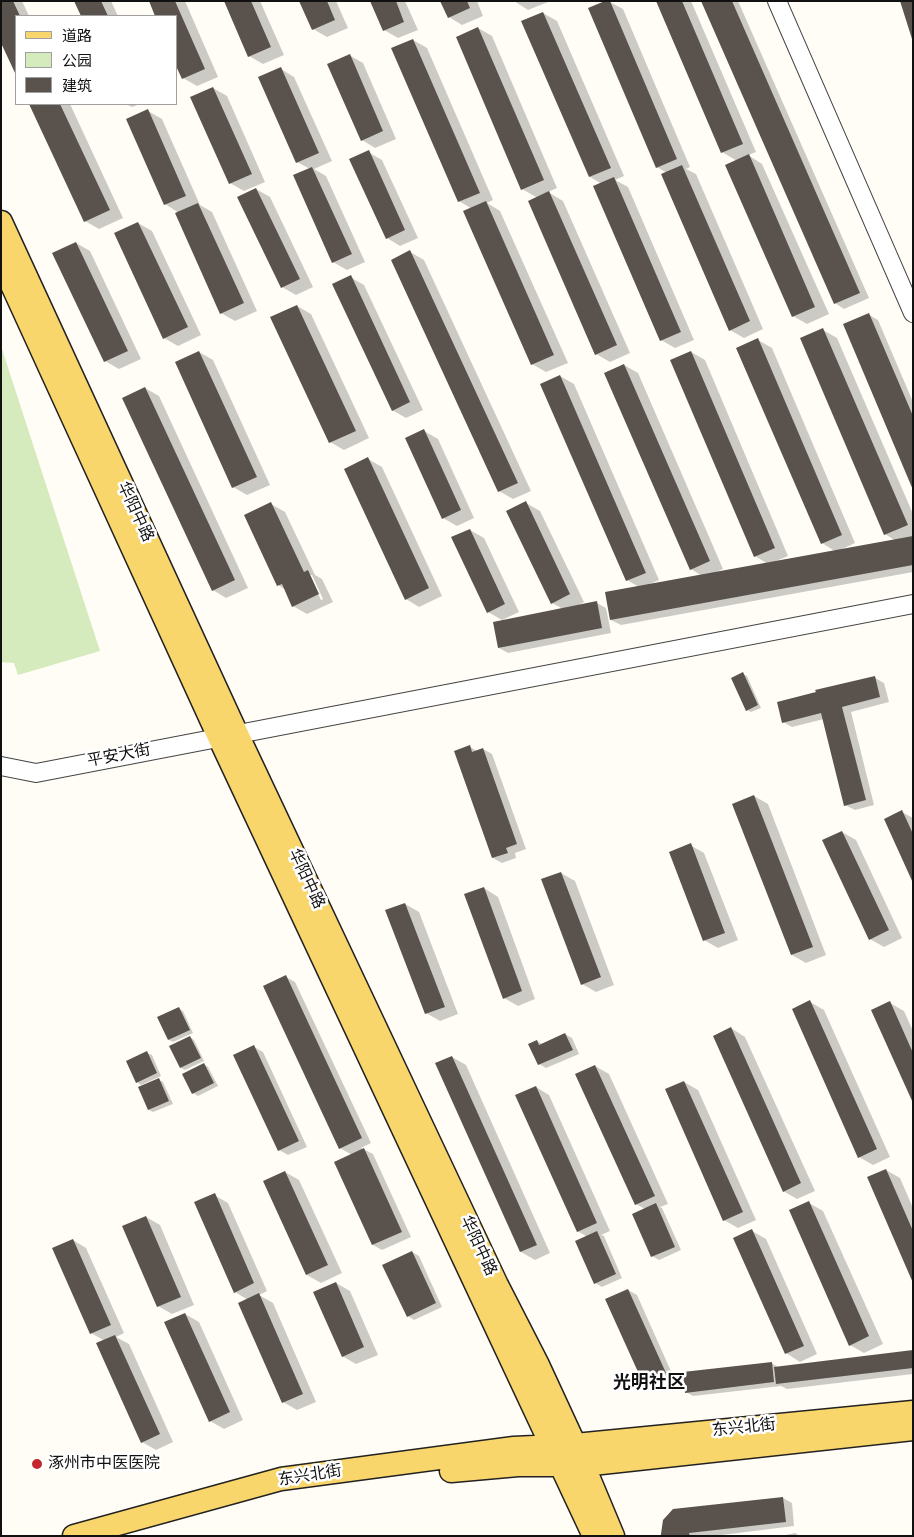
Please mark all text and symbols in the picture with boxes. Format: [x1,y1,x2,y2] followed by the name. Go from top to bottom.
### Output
[15,15,178,105] legend
[62,25,92,46] text: 道路
[62,50,92,71] text: 公园
[62,75,92,96] text: 建筑
[113,479,157,545] street label: 华阳中路
[86,740,152,772] street label: 平安大街
[284,846,328,912] street label: 华阳中路
[456,1213,500,1279] street label: 华阳中路
[613,1372,685,1394] district label: 光明社区
[711,1415,777,1441] street label: 东兴北街
[48,1454,160,1474] place label: 涿州市中医医院
[30,1457,44,1471] marker: 涿州市中医医院
[277,1462,343,1490] street label: 东兴北街

